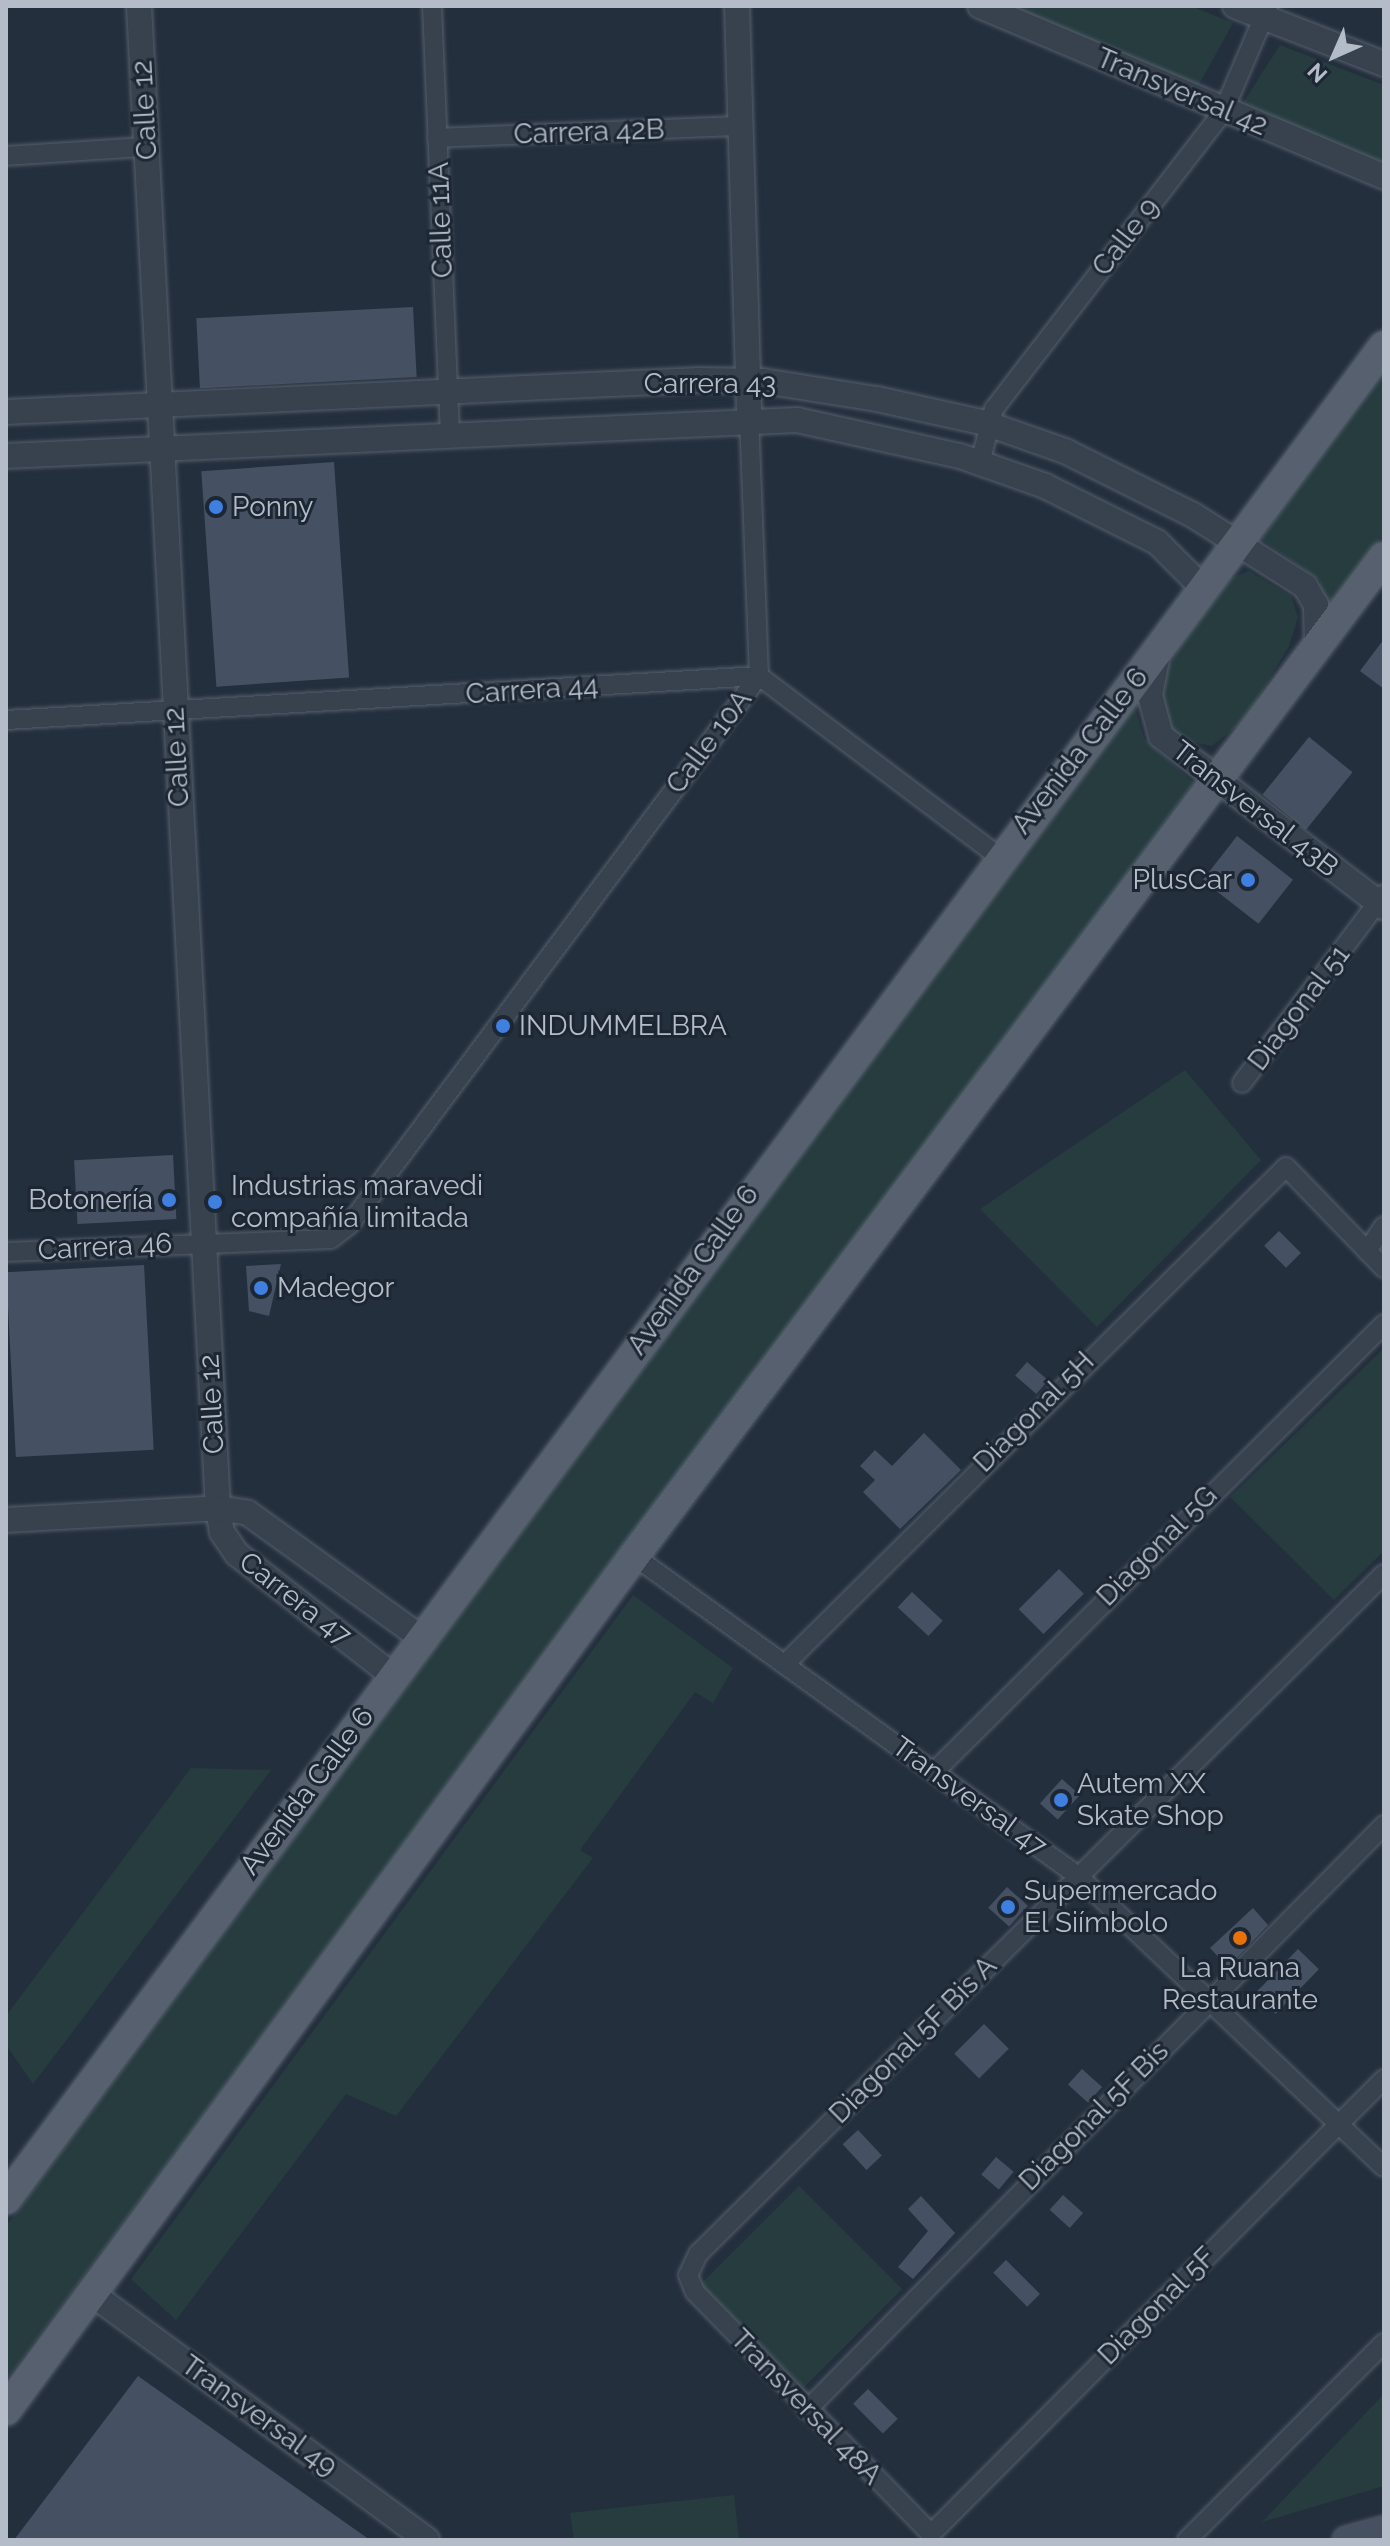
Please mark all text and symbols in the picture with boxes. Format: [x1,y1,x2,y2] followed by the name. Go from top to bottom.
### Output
[1294,16,1374,96] north arrow
[1091,41,1273,143] street label: Transversal 42
[1302,58,1332,88] text: N
[126,59,164,161] street label: Calle 12
[513,113,665,151] street label: Carrera 42B
[422,161,460,279] street label: Calle 11A
[1085,191,1167,283] street label: Calle 9
[644,367,776,401] street label: Carrera 43
[232,490,313,524] place label: Ponny
[207,498,225,516] marker: Ponny
[1005,661,1155,841] street label: Avenida Calle 6
[465,669,599,711] street label: Carrera 44
[659,684,759,800] street label: Calle 10A
[158,706,196,808] street label: Calle 12
[1165,733,1345,885] street label: Transversal 43B
[1133,863,1232,897] place label: PlusCar
[1239,871,1257,889] marker: PlusCar
[1241,938,1357,1078] street label: Diagonal 51
[519,1009,727,1043] place label: INDUMMELBRA
[494,1017,512,1035] marker: INDUMMELBRA
[231,1169,483,1235] place label: Industrias maravedi compañía limitada
[620,1179,766,1361] street label: Avenida Calle 6
[28,1183,153,1217] place label: Botonería
[160,1191,178,1209] marker: Botonería
[206,1193,224,1211] marker: Industrias maravedi compañía limitada
[37,1227,173,1267] street label: Carrera 46
[277,1271,394,1305] place label: Madegor
[252,1279,270,1297] marker: Madegor
[966,1344,1102,1480] street label: Diagonal 5H
[193,1353,231,1455] street label: Calle 12
[1090,1479,1224,1613] street label: Diagonal 5G
[232,1545,358,1653] street label: Carrera 47
[233,1701,381,1881] street label: Avenida Calle 6
[885,1729,1053,1865] street label: Transversal 47
[1077,1767,1224,1833] place label: Autem XX Skate Shop
[1052,1791,1070,1809] marker: Autem XX Skate Shop
[1024,1874,1217,1940] place label: Supermercado El Siímbolo
[999,1898,1017,1916] marker: Supermercado El Siímbolo
[1231,1929,1249,1947] marker: La Ruana Restaurante
[822,1949,1004,2131] street label: Diagonal 5F Bis A
[1162,1951,1318,2017] place label: La Ruana Restaurante
[1012,2034,1176,2198] street label: Diagonal 5F Bis
[1091,2240,1223,2372] street label: Diagonal 5F
[723,2322,889,2492] street label: Transversal 48A
[174,2348,344,2484] street label: Transversal 49

